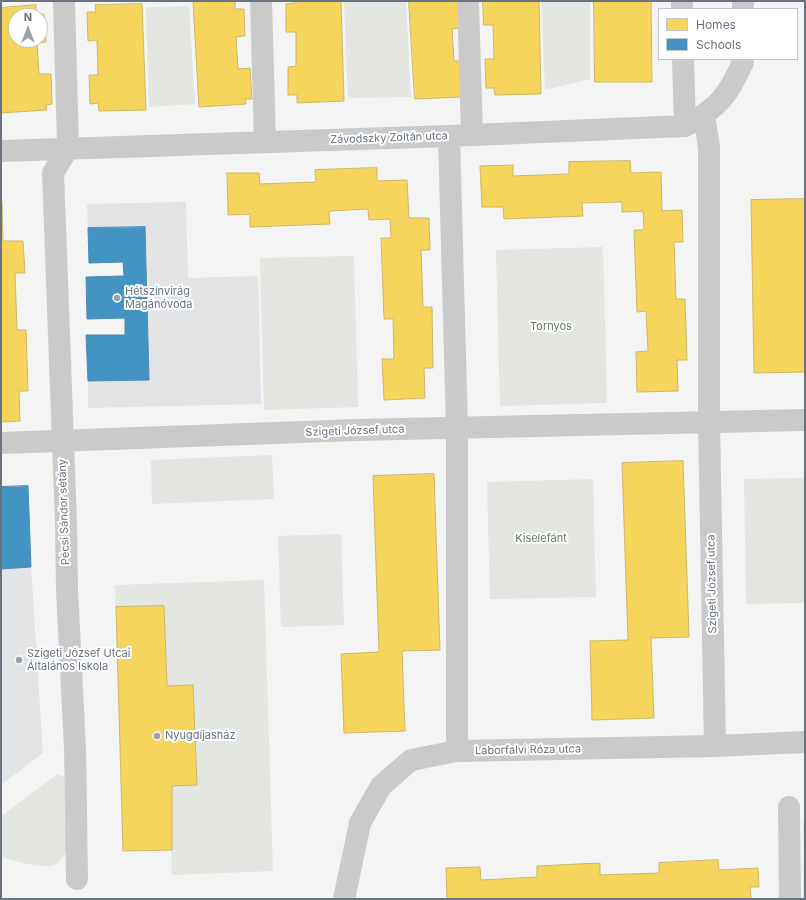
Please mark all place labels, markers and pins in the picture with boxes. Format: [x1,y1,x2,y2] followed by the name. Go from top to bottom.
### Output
[125,285,192,311] place label: Hétszínvirág Magánóvoda
[112,293,122,303] marker: Hétszínvirág Magánóvoda
[27,647,130,673] place label: Szigeti József Utcai Általános Iskola
[14,655,24,665] marker: Szigeti József Utcai Általános Iskola
[165,729,236,743] place label: Nyugdíjasház
[152,731,162,741] marker: Nyugdíjasház

